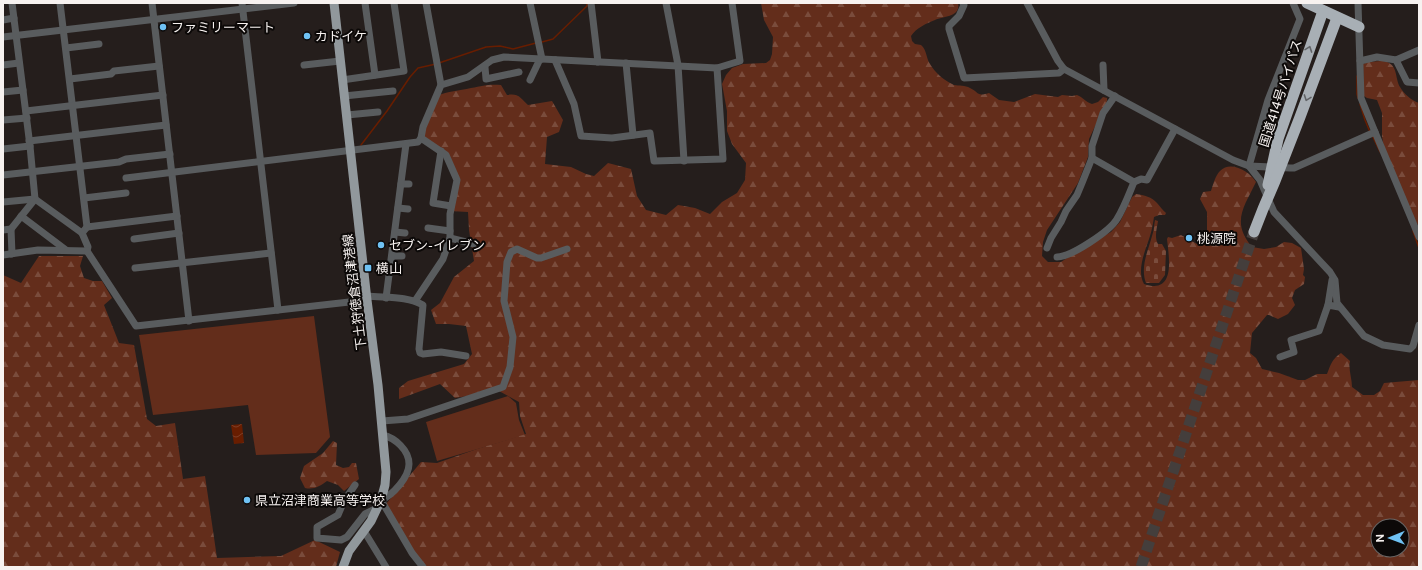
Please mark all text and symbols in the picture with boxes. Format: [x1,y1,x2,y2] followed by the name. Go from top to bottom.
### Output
[171,20,275,35] place label: ファミリーマート
[158,22,168,32] marker: ファミリーマート
[315,29,367,44] place label: カドイケ
[302,31,312,41] marker: カドイケ
[1256,37,1305,149] street label: 国道414号バイパス
[1305,46,1313,53] one-way arrow
[1303,95,1311,102] one-way arrow
[1197,231,1236,246] place label: 桃源院
[340,233,369,351] street label: 下土狩徳倉沼津港線
[1184,233,1194,243] marker: 桃源院
[389,238,485,253] place label: セブン-イレブン
[376,240,386,250] marker: セブン-イレブン
[376,261,402,276] place label: 横山
[363,263,373,273] marker: 横山
[255,493,385,508] place label: 県立沼津商業高等学校
[242,495,252,505] marker: 県立沼津商業高等学校
[1370,518,1410,558] north arrow
[1374,534,1386,543] text: N

